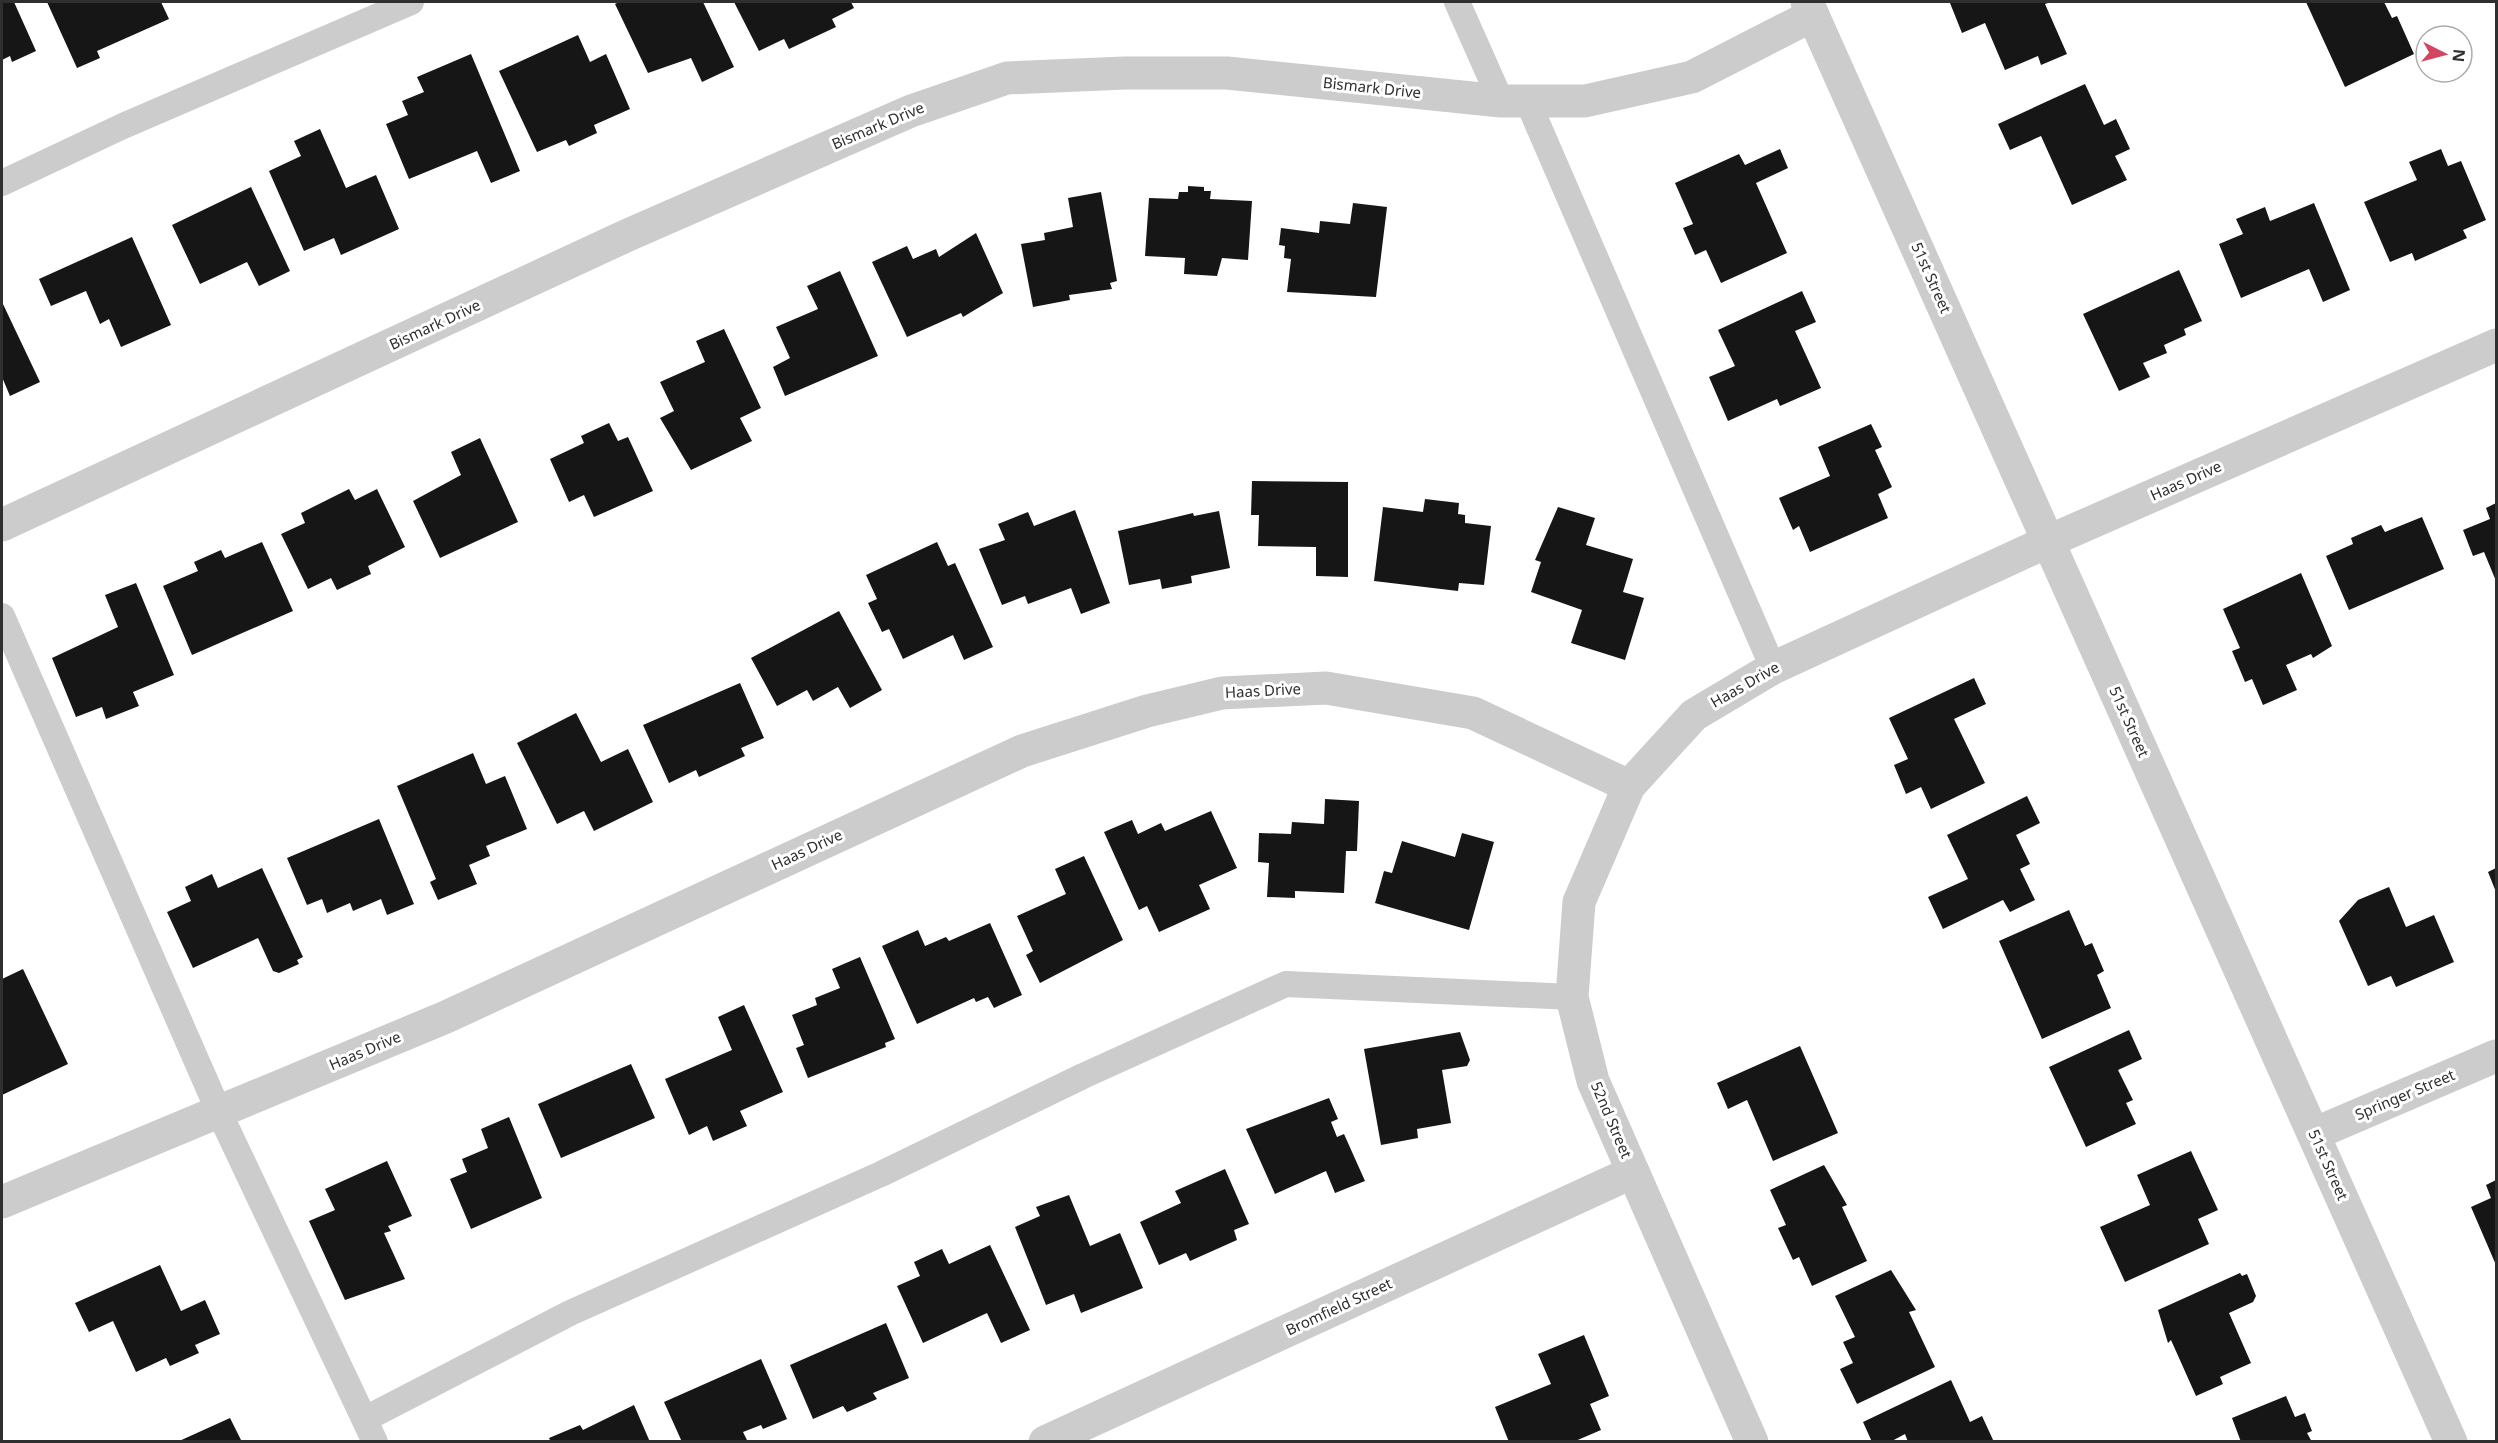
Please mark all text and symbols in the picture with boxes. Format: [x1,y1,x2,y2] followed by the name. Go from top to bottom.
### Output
[2414,24,2474,84] north arrow
[2447,48,2471,63] text: N
[1322,72,1422,102] street label: Bismark Drive
[828,97,927,154] street label: Bismark Drive
[1907,239,1957,317] street label: 51st Street
[386,294,483,354] street label: Bismark Drive
[2147,455,2224,505] street label: Haas Drive
[1707,656,1782,712] street label: Haas Drive
[1224,678,1301,702] street label: Haas Drive
[2105,683,2155,761] street label: 51st Street
[768,824,845,874] street label: Haas Drive
[326,1026,404,1074] street label: Haas Drive
[2352,1064,2458,1124] street label: Springer Street
[1587,1078,1637,1162] street label: 52nd Street
[2304,1126,2354,1204] street label: 51st Street
[1282,1272,1395,1339] street label: Bromfield Street

